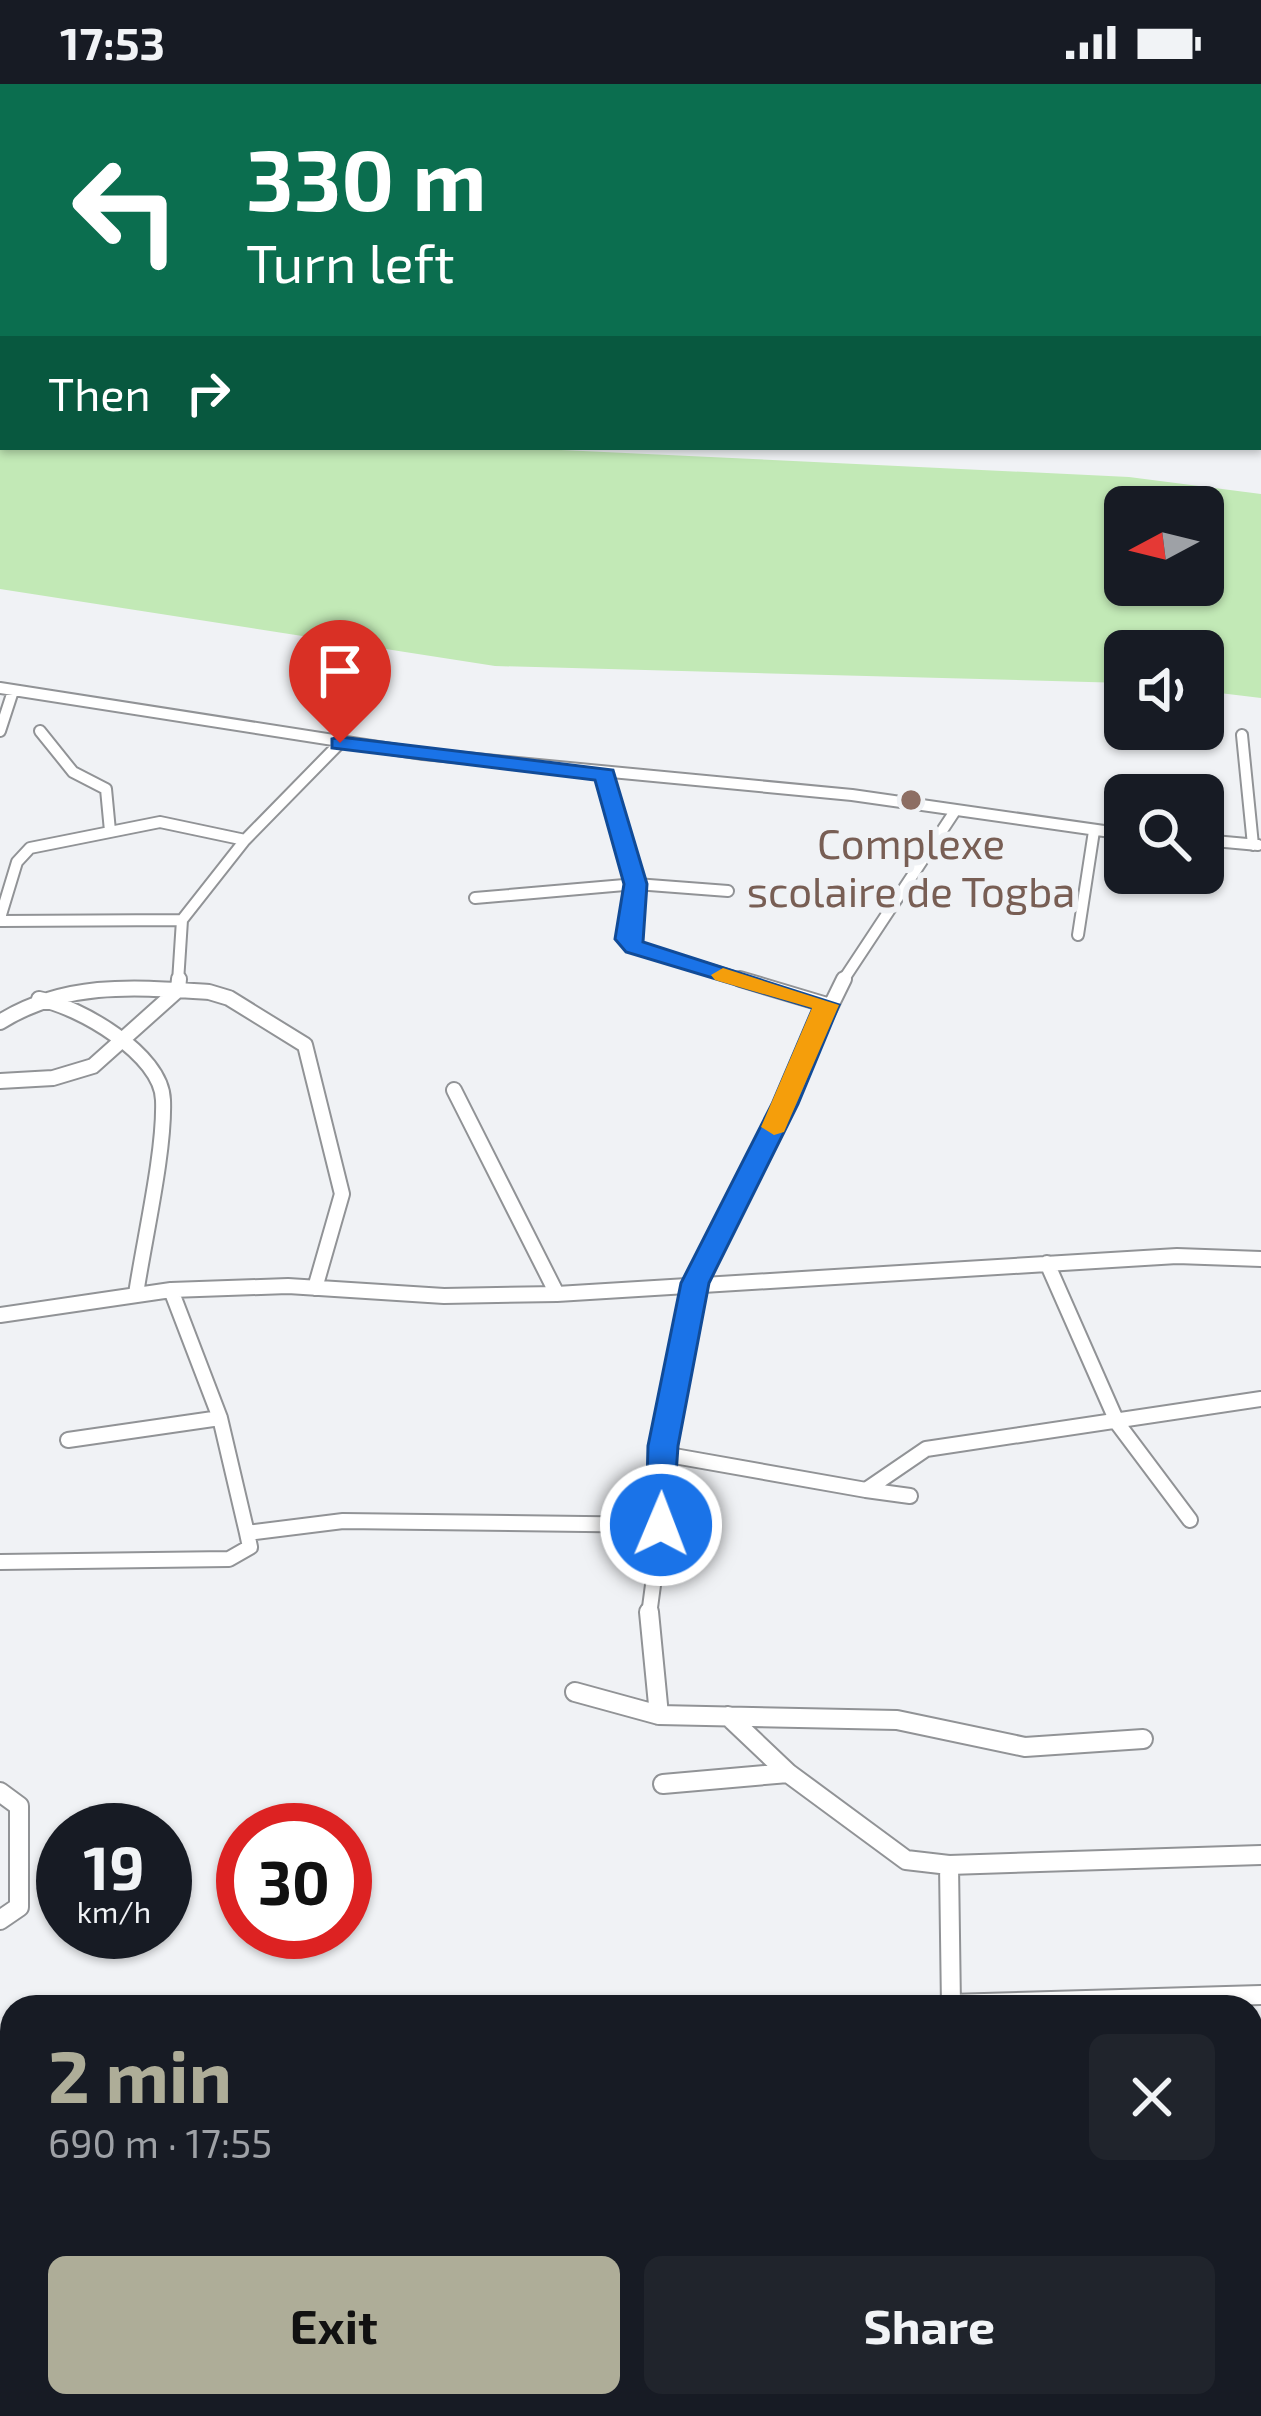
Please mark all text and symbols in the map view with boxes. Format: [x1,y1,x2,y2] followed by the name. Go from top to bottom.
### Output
[60,15,165,69] text: 17:53
[246,127,486,228] text: 330 m
[48,132,204,288] icon: left
[246,229,455,294] text: Turn left
[175,360,241,426] icon: right
[48,366,151,420] text: Then
[1104,486,1224,606] north arrow
[1104,486,1224,894] map controls
[289,620,391,743] pin
[1104,630,1224,750] button: sound
[307,638,373,704] icon: arrive
[1104,774,1224,894] button: search
[898,787,924,813] marker: Complexe scolaire de Togba
[747,817,1075,915] place label: Complexe scolaire de Togba
[598,1462,724,1588] position arrow
[216,1803,372,1959] speed limit sign: 30
[83,1830,145,1902] text: 19
[77,1893,151,1929] text: km/h
[48,2031,232,2117] text: 2 min
[1089,2034,1215,2160] button: close
[48,2119,272,2166] text: 690 m · 17:55
[48,2256,620,2394] button: Exit
[644,2256,1215,2394] button: Share

